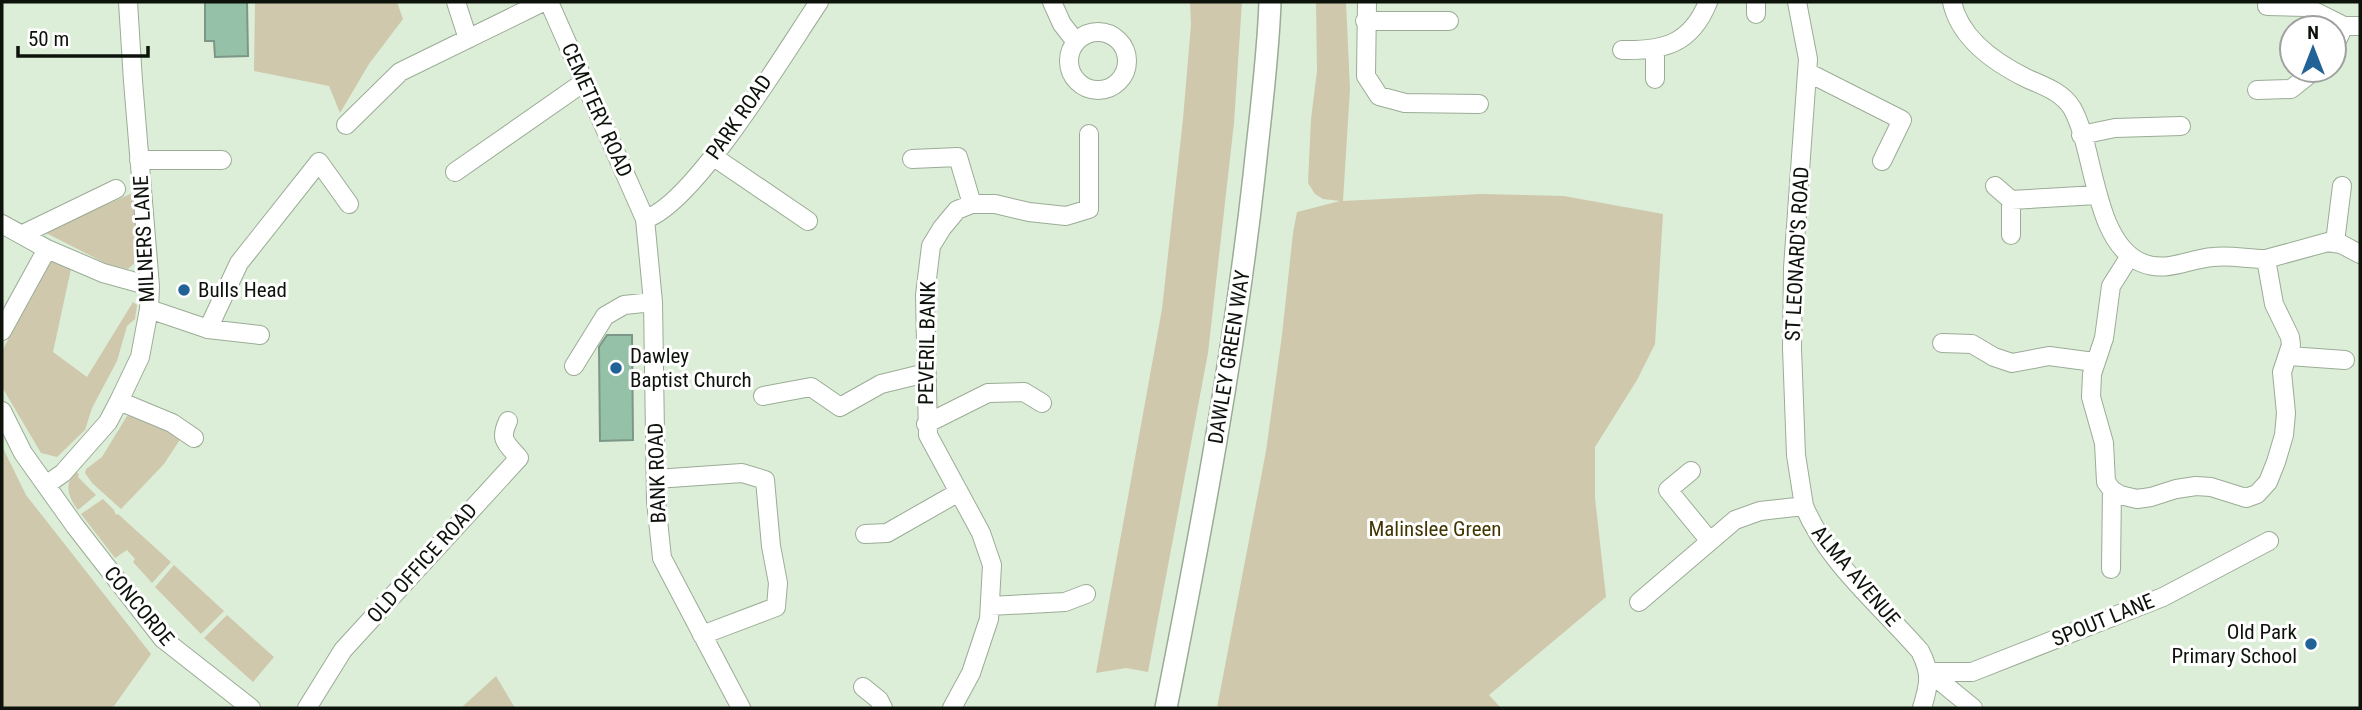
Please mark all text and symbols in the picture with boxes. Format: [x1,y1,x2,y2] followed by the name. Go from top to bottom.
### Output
[18,14,147,58] scale bar
[2278,14,2348,84] north arrow
[2307,21,2319,44] text: N
[28,27,69,51] text: 50 m
[557,39,637,181] street label: CEMETERY ROAD
[701,70,777,164] street label: PARK ROAD
[1780,166,1814,342] street label: ST LEONARD'S ROAD
[129,175,159,303] street label: MILNERS LANE
[1203,268,1255,446] street label: DAWLEY GREEN WAY
[198,278,287,302] place label: Bulls Head
[914,280,940,405] street label: PEVERIL BANK
[176,282,192,298] marker: Bulls Head
[630,344,752,392] place label: Dawley Baptist Church
[608,360,624,376] marker: Dawley Baptist Church
[643,422,671,524] street label: BANK ROAD
[362,498,482,628] street label: OLD OFFICE ROAD
[1368,517,1502,541] park label: Malinslee Green
[1807,521,1905,631] street label: ALMA AVENUE
[99,562,179,650] street label: CONCORDE
[2048,589,2158,651] street label: SPOUT LANE
[2171,620,2298,668] place label: Old Park Primary School
[2303,636,2319,652] marker: Old Park Primary School

